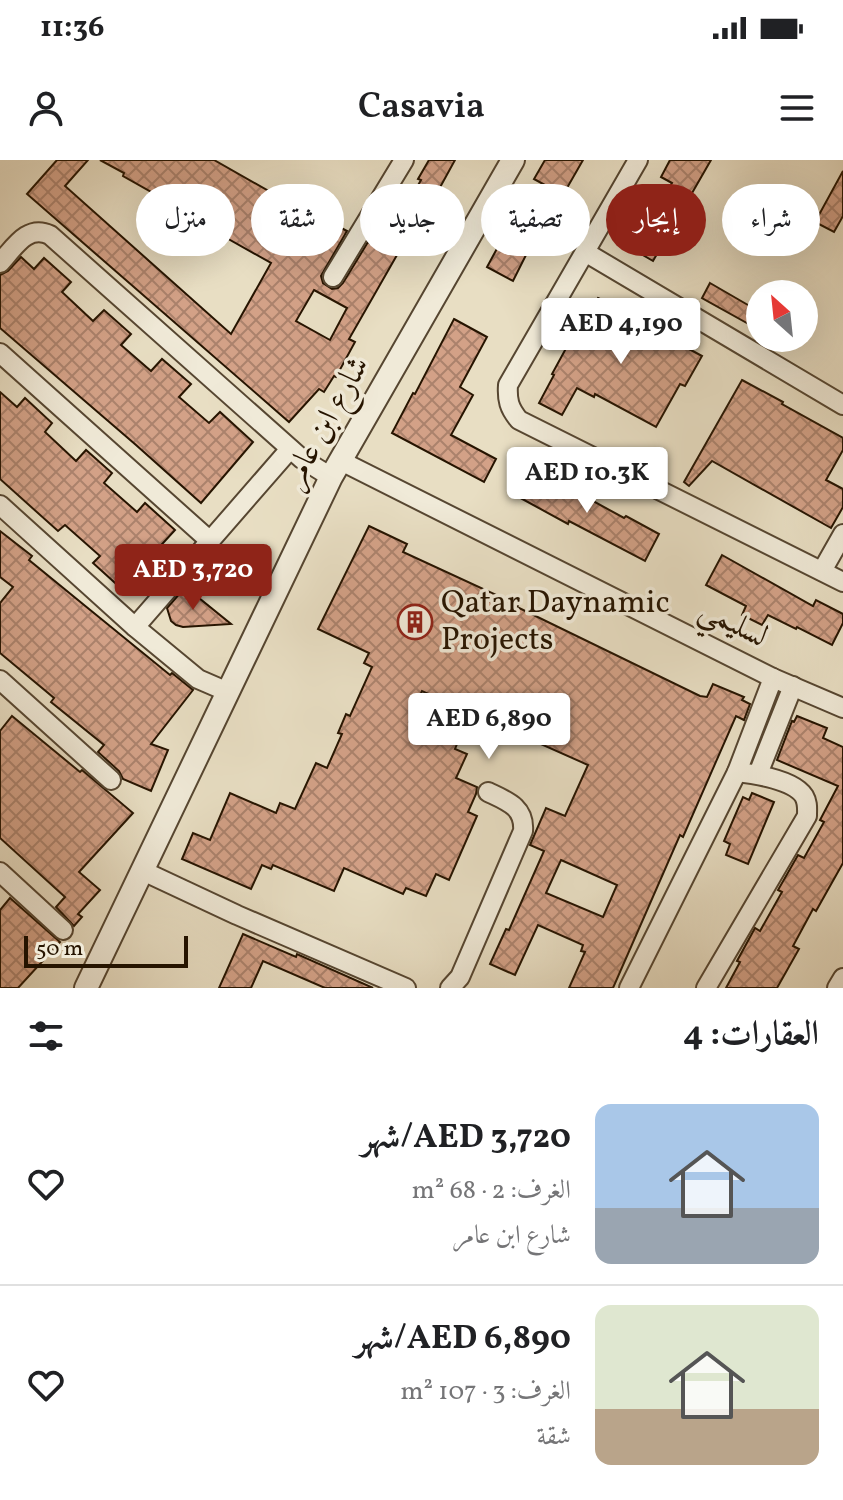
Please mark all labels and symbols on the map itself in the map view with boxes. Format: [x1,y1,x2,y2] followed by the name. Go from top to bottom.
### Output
[746,280,818,352] north arrow
[529,298,713,366] pin: AED 4,190
[273,349,383,498] street label: شارع ابن عامر
[495,447,679,515] pin: AED 10.3K
[101,544,285,612] pin: AED 3,720
[441,582,670,663] place label: Qatar Daynamic Projects
[689,588,775,664] street label: لسليمي
[396,603,434,641] building icon: Qatar Daynamic Projects
[397,693,581,761] pin: AED 6,890
[24,932,188,968] scale bar

